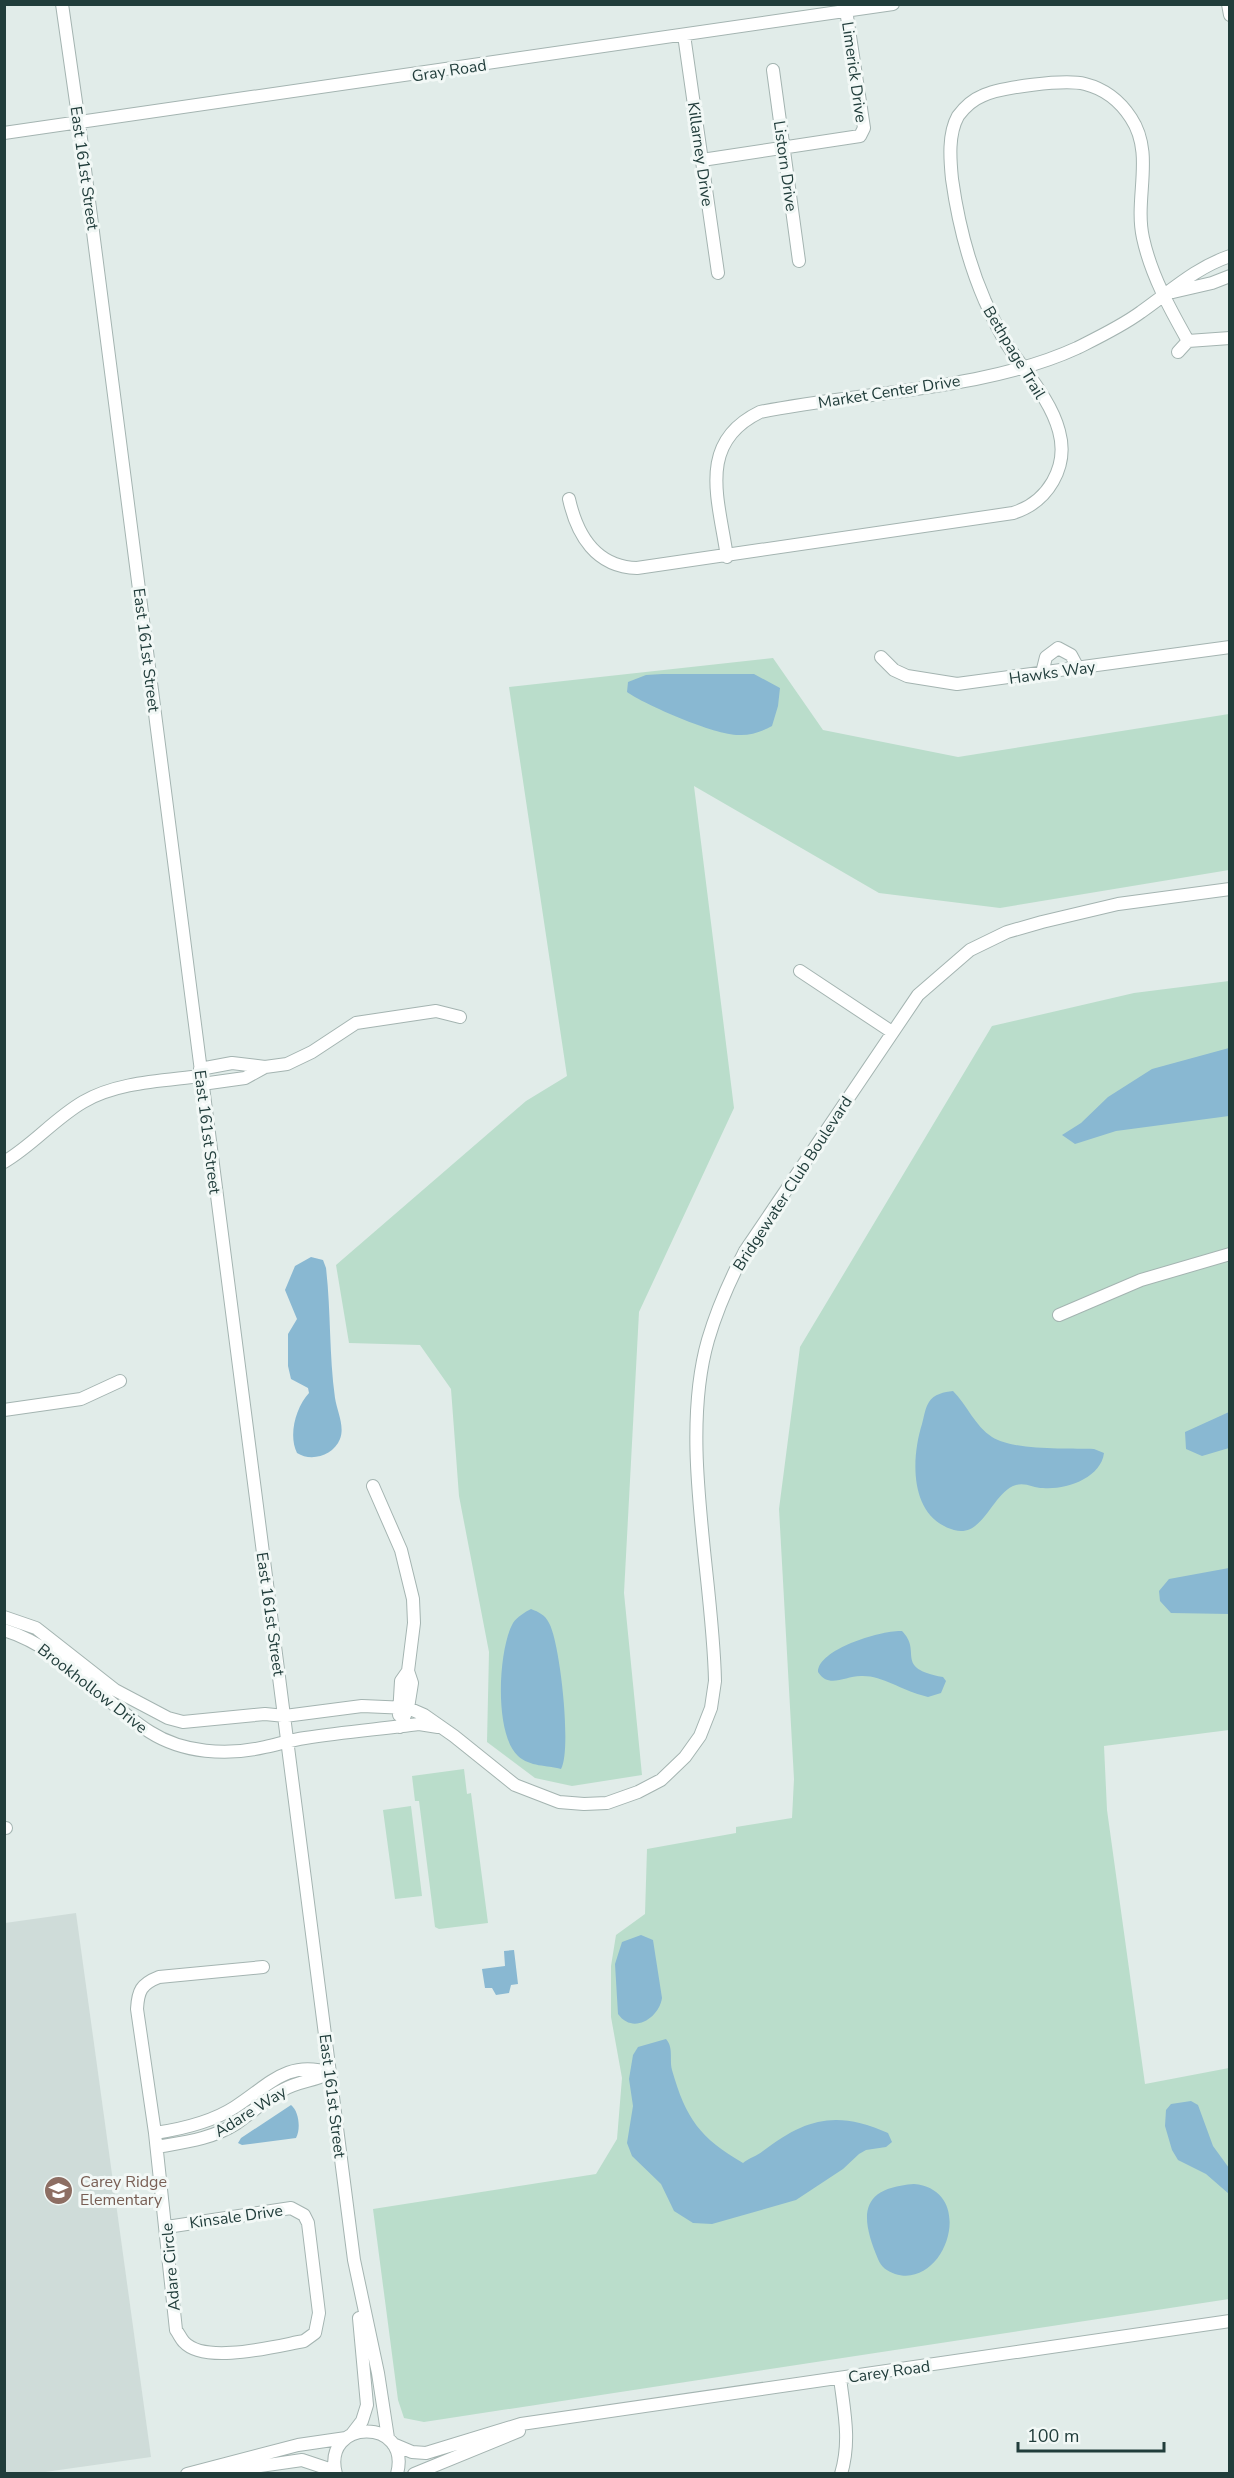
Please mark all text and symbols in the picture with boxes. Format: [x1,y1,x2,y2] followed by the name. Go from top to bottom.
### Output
[836,20,872,124] street label: Limerick Drive
[410,54,488,88] street label: Gray Road
[682,101,718,208] street label: Killarney Drive
[64,105,104,232] street label: East 161st Street
[768,119,802,213] street label: Listorn Drive
[978,302,1051,403] street label: Bethpage Trail
[817,370,962,414] street label: Market Center Drive
[127,587,165,714] street label: East 161st Street
[1008,656,1098,690] street label: Hawks Way
[188,1069,226,1196] street label: East 161st Street
[728,1092,858,1275] street label: Bridgewater Club Boulevard
[250,1551,290,1678] street label: East 161st Street
[33,1639,152,1739] street label: Brookhollow Drive
[313,2033,351,2160] street label: East 161st Street
[210,2081,291,2143] street label: Adare Way
[80,2171,167,2211] place label: Carey Ridge Elementary
[43,2174,75,2206] school or university icon: Carey Ridge Elementary
[188,2200,284,2234] street label: Kinsale Drive
[156,2222,186,2312] street label: Adare Circle
[847,2355,932,2389] street label: Carey Road
[1018,2415,1164,2453] scale bar
[1027,2424,1079,2448] text: 100 m

